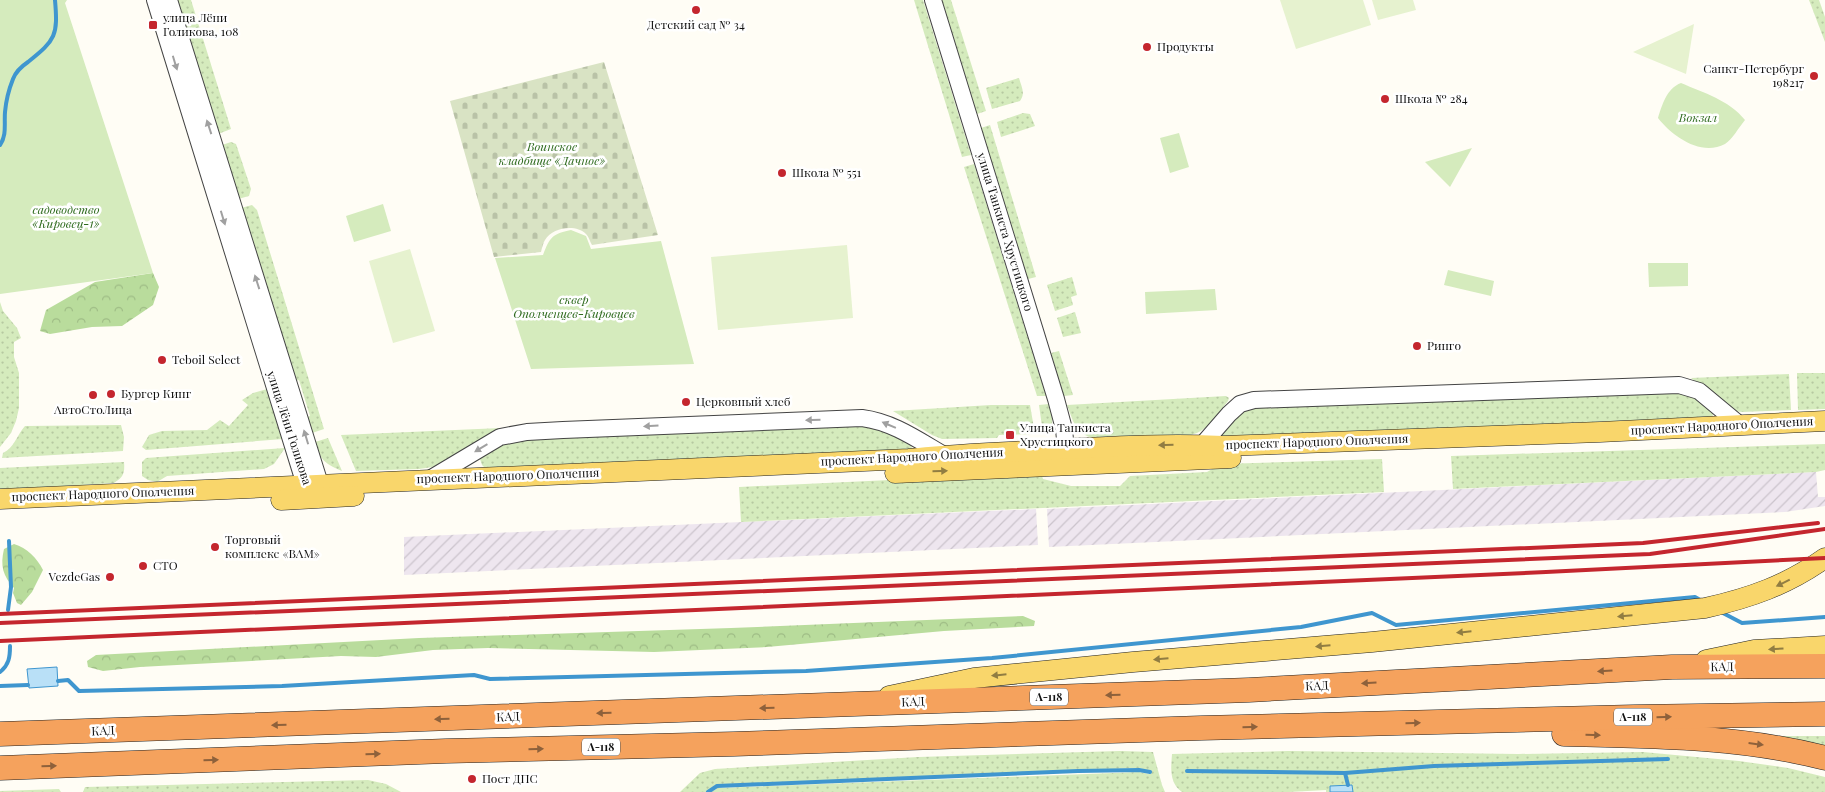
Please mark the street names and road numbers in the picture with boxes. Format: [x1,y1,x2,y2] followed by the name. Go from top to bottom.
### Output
[974,150,1038,313] street label: улица Танкиста Хрустицкого
[264,368,316,487] street label: улица Лёни Голикова
[1630,412,1814,438] street label: проспект Народного Ополчения
[1225,430,1409,452] street label: проспект Народного Ополчения
[820,443,1004,469] street label: проспект Народного Ополчения
[416,464,600,486] street label: проспект Народного Ополчения
[11,482,195,504] street label: проспект Народного Ополчения
[1710,658,1734,674] street label: КАД
[1305,676,1329,694] street label: КАД
[1030,689,1068,706] road number: А-118
[901,693,925,709] street label: КАД
[496,708,520,724] street label: КАД
[1614,709,1652,726] road number: А-118
[91,722,115,738] street label: КАД
[582,739,620,756] road number: А-118

